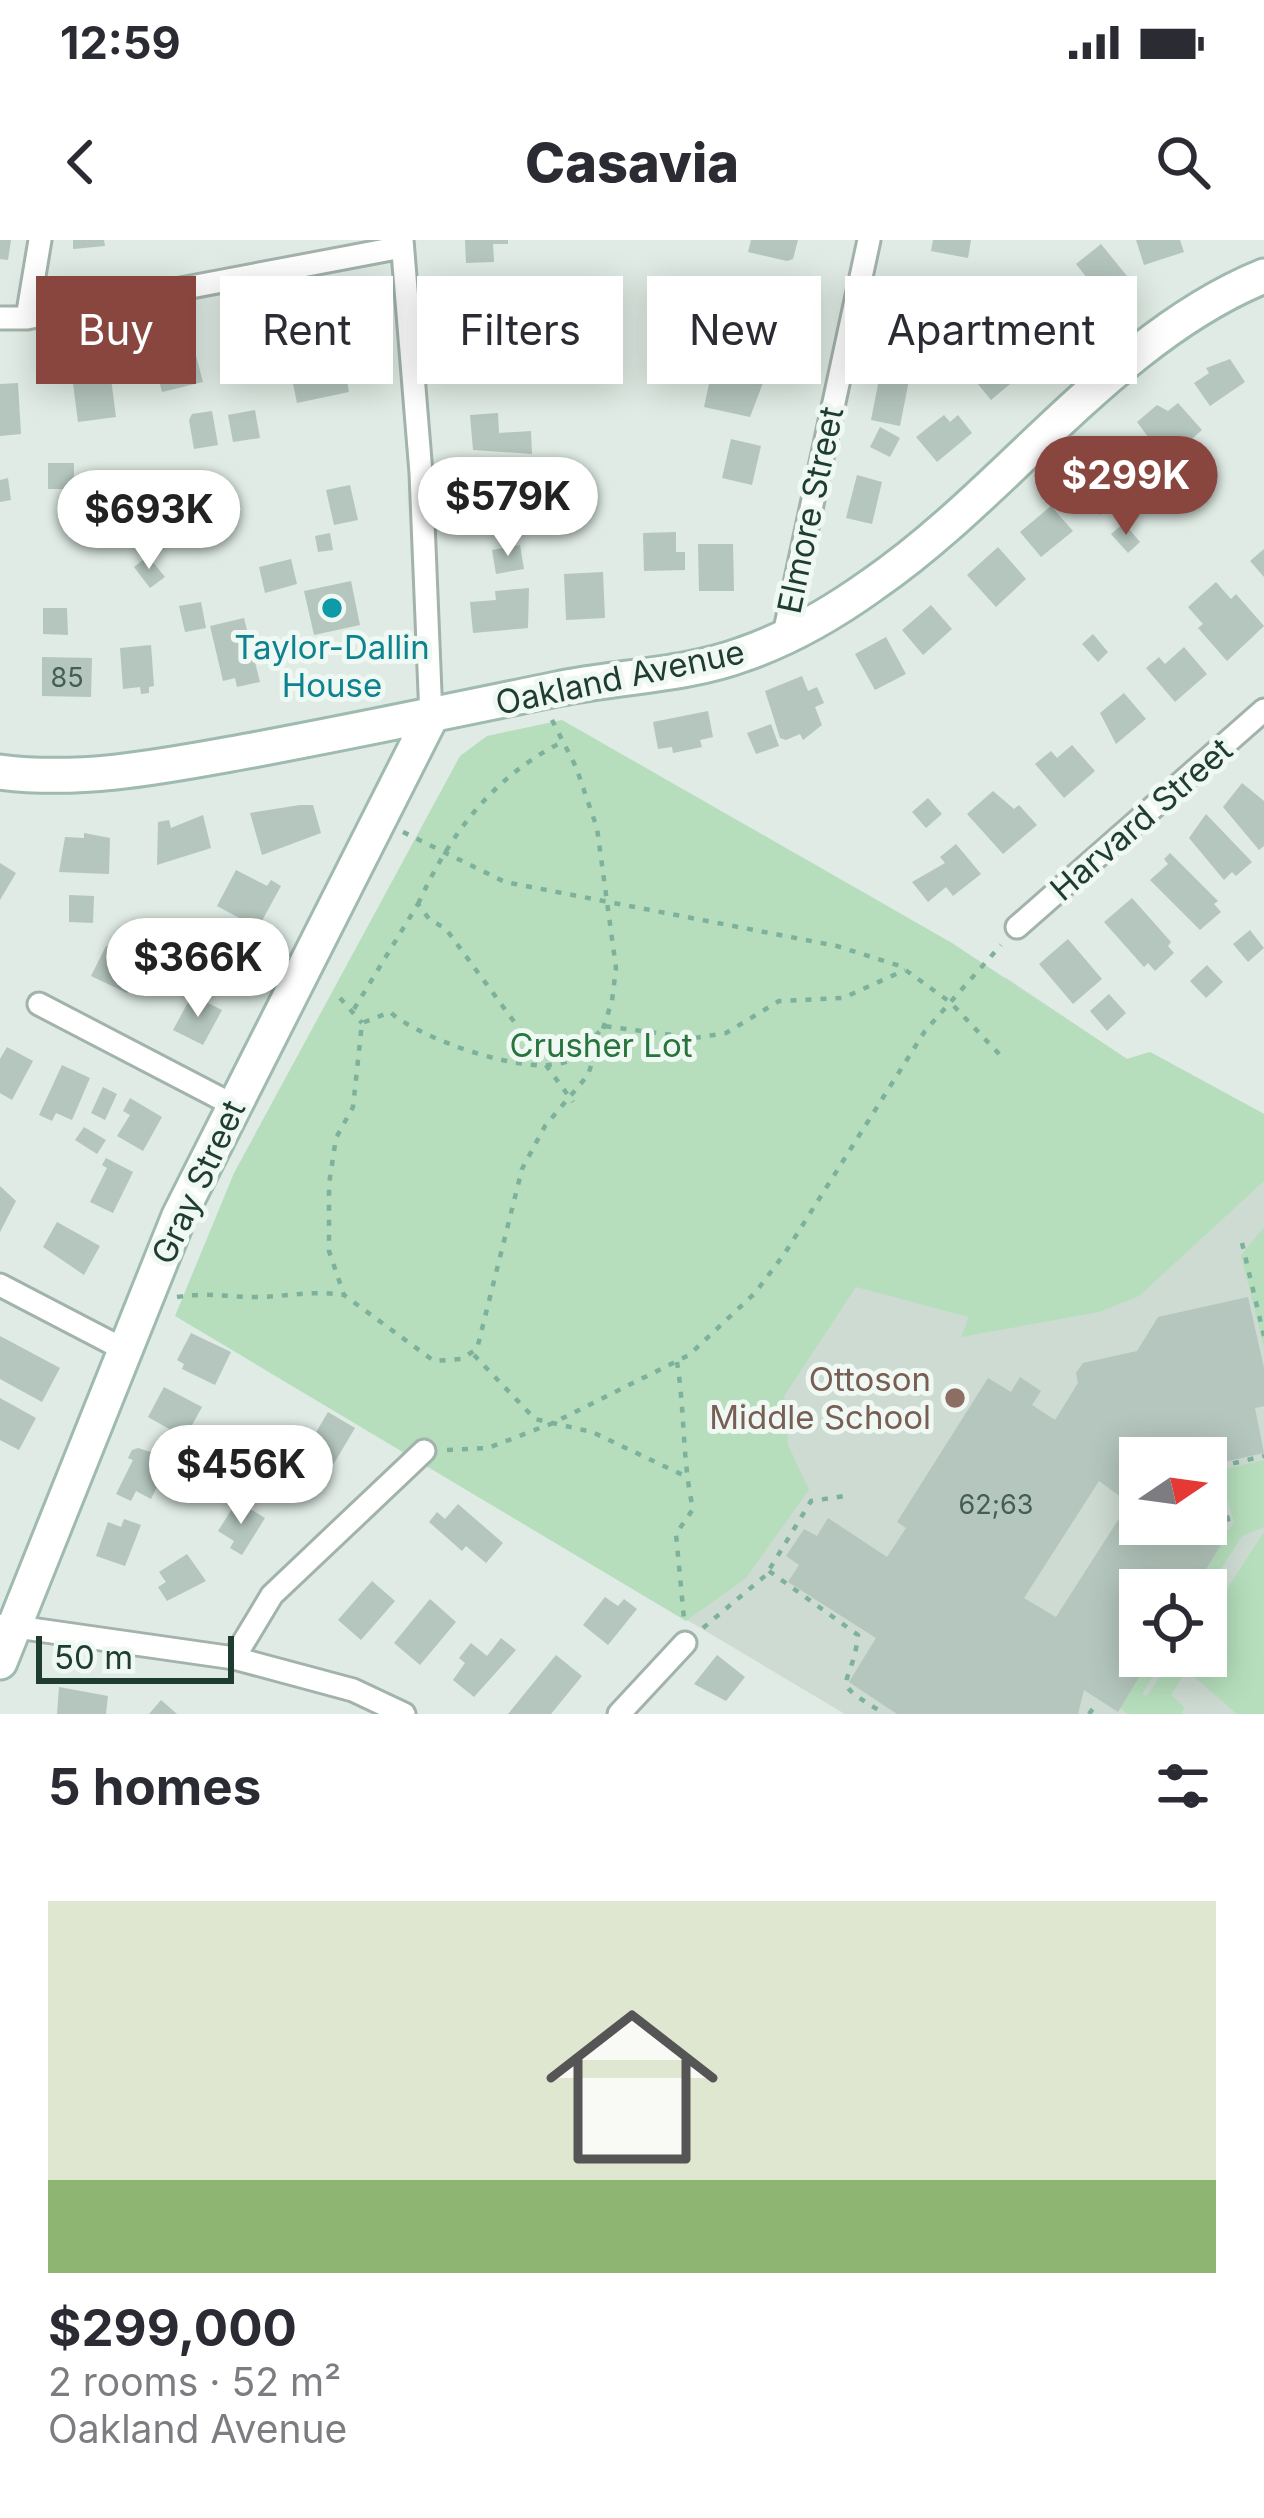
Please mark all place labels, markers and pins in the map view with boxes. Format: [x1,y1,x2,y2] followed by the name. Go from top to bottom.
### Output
[1042,436,1210,538] pin: $299K
[424,457,592,559] pin: $579K
[65,470,233,572] pin: $693K
[319,595,345,621] marker: Taylor-Dallin House
[234,627,430,705] place label: Taylor-Dallin House
[114,918,282,1020] pin: $366K
[709,1359,931,1437] place label: Ottoson Middle School
[942,1385,968,1411] marker: Ottoson Middle School
[157,1425,325,1527] pin: $456K

